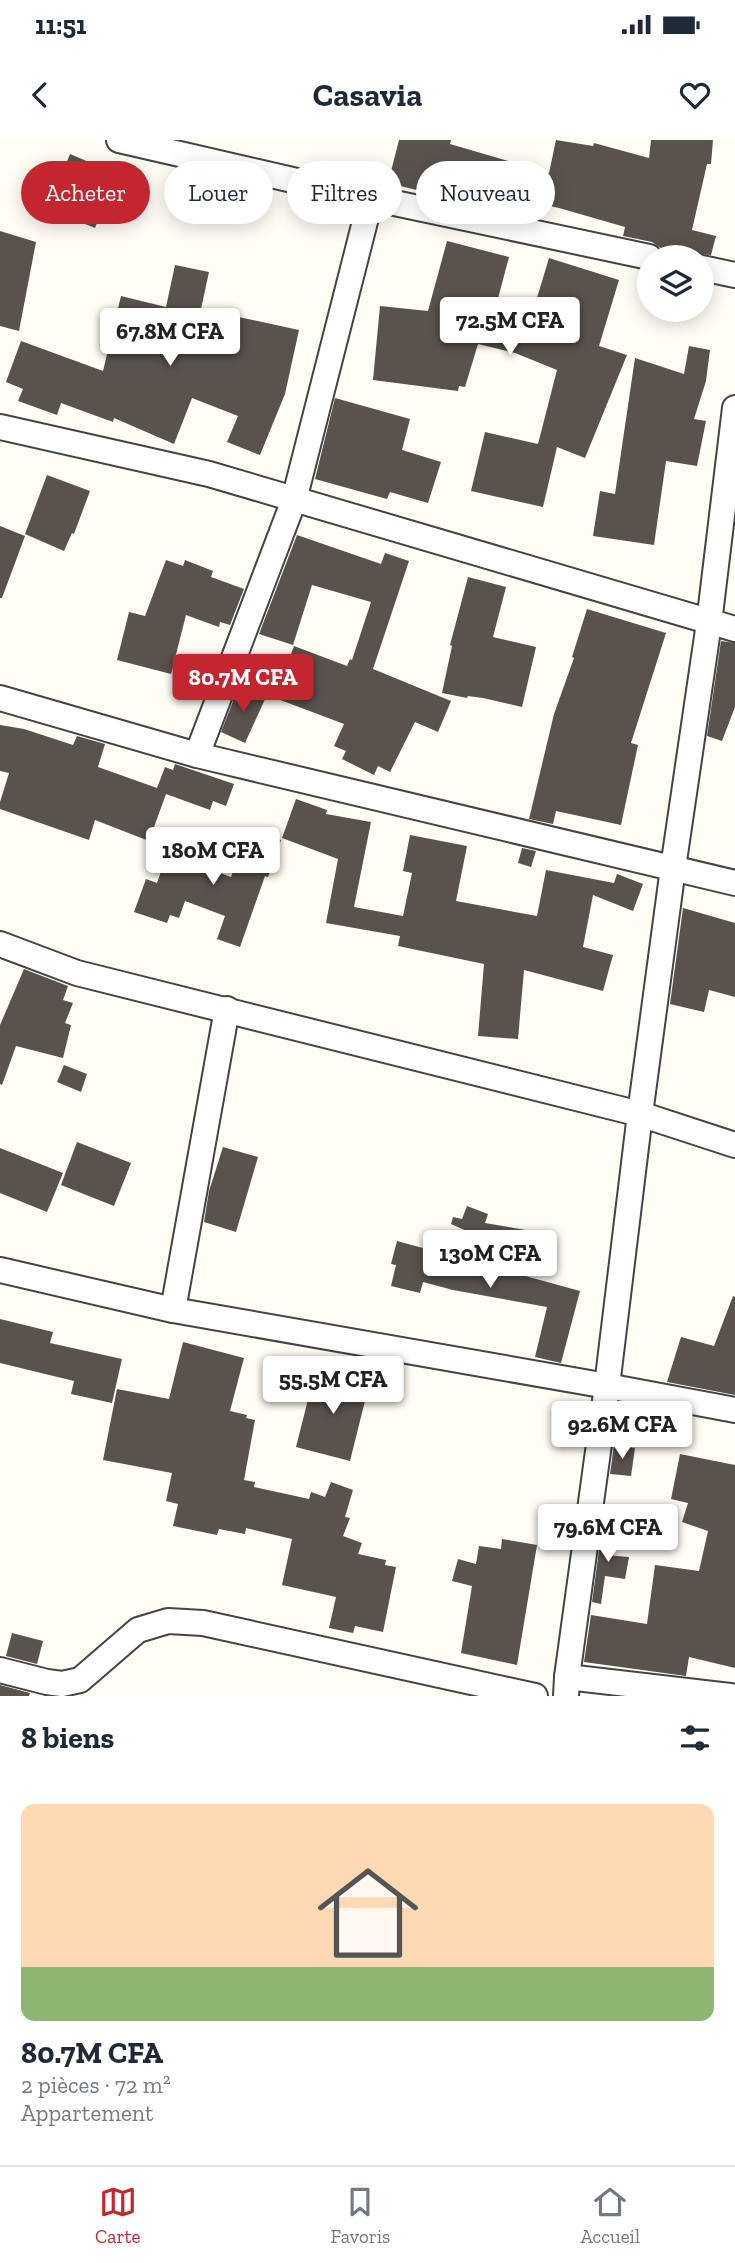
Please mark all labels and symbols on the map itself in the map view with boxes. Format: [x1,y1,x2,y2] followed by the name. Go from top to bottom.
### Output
[430,298,590,357] pin: 72.5M CFA
[90,308,250,368] pin: 67.8M CFA
[163,654,323,714] pin: 80.7M CFA
[141,828,285,887] pin: 180M CFA
[418,1230,562,1290] pin: 130M CFA
[253,1356,413,1416] pin: 55.5M CFA
[542,1402,702,1461] pin: 92.6M CFA
[528,1504,688,1564] pin: 79.6M CFA

